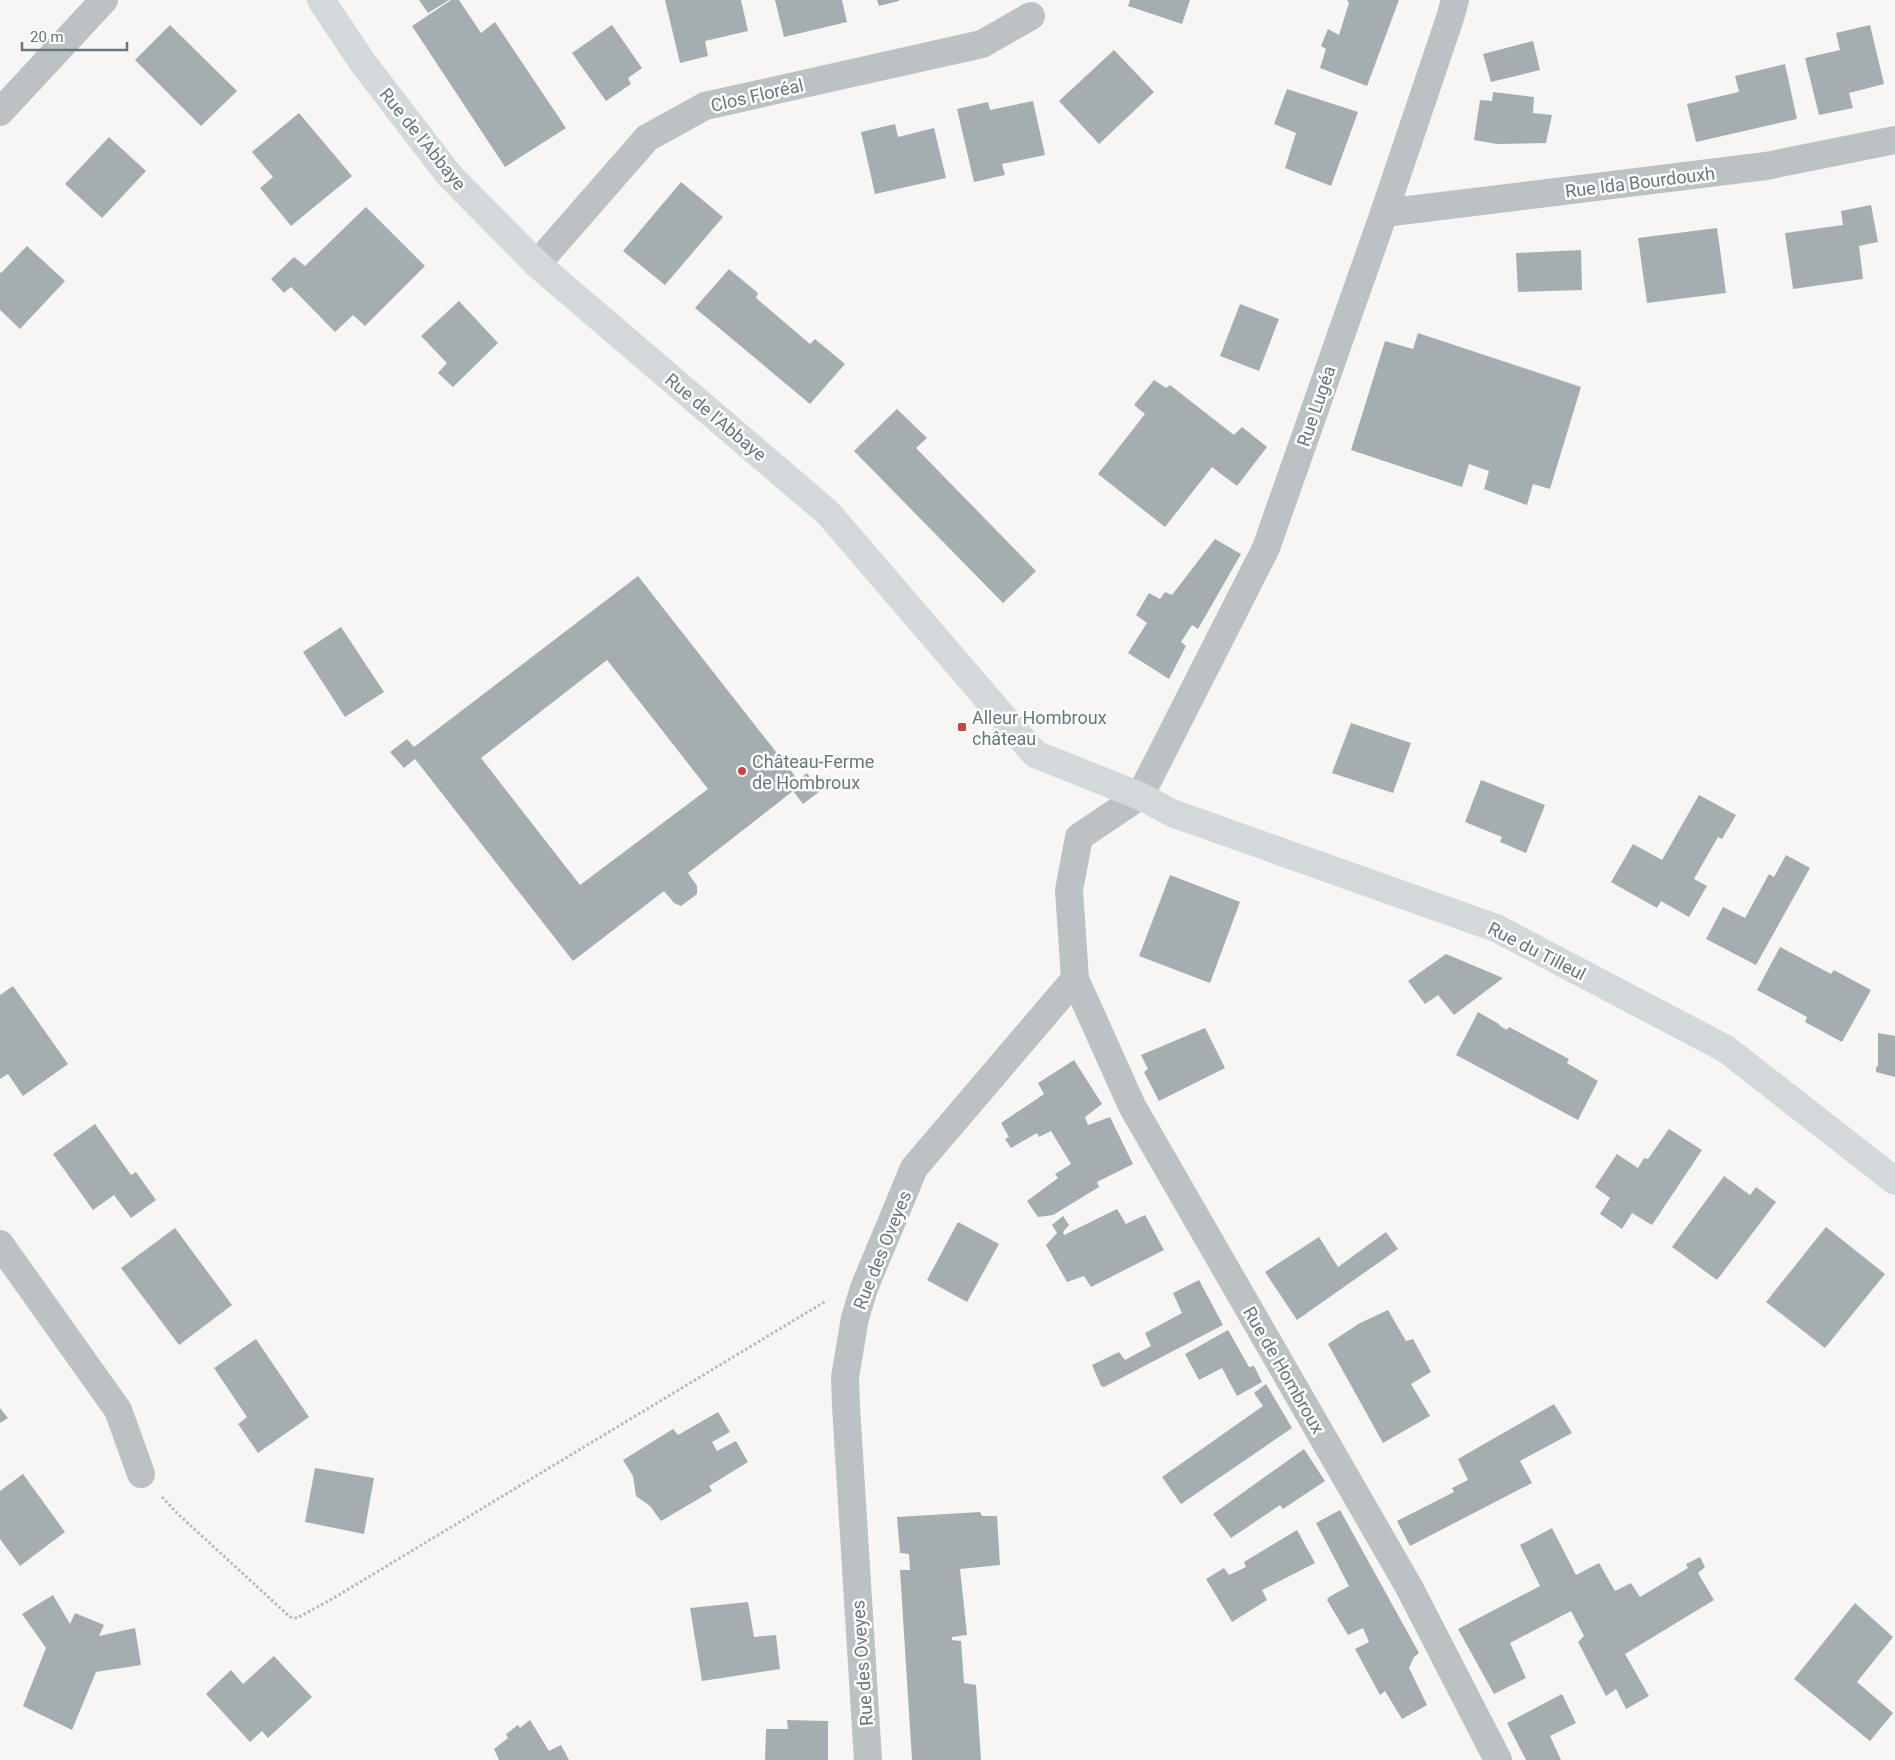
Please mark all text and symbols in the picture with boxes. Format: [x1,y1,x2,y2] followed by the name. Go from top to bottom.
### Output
[22,20,128,52] scale bar
[30,28,64,46] text: 20 m
[709,74,805,116] street label: Clos Floréal
[375,84,471,194] street label: Rue de l'Abbaye
[1564,162,1716,202] street label: Rue Ida Bourdouxh
[1292,363,1340,449] street label: Rue Lugéa
[661,369,771,465] street label: Rue de l'Abbaye
[972,707,1107,749] place label: Alleur Hombroux château
[956,721,968,733] marker: Alleur Hombroux château
[752,751,874,793] place label: Château-Ferme de Hombroux
[736,765,748,777] marker: Château-Ferme de Hombroux
[1485,917,1589,985] street label: Rue du Tilleul
[849,1188,915,1312] street label: Rue des Oveyes
[1239,1303,1329,1437] street label: Rue de Hombroux
[847,1599,877,1727] street label: Rue des Oveyes

